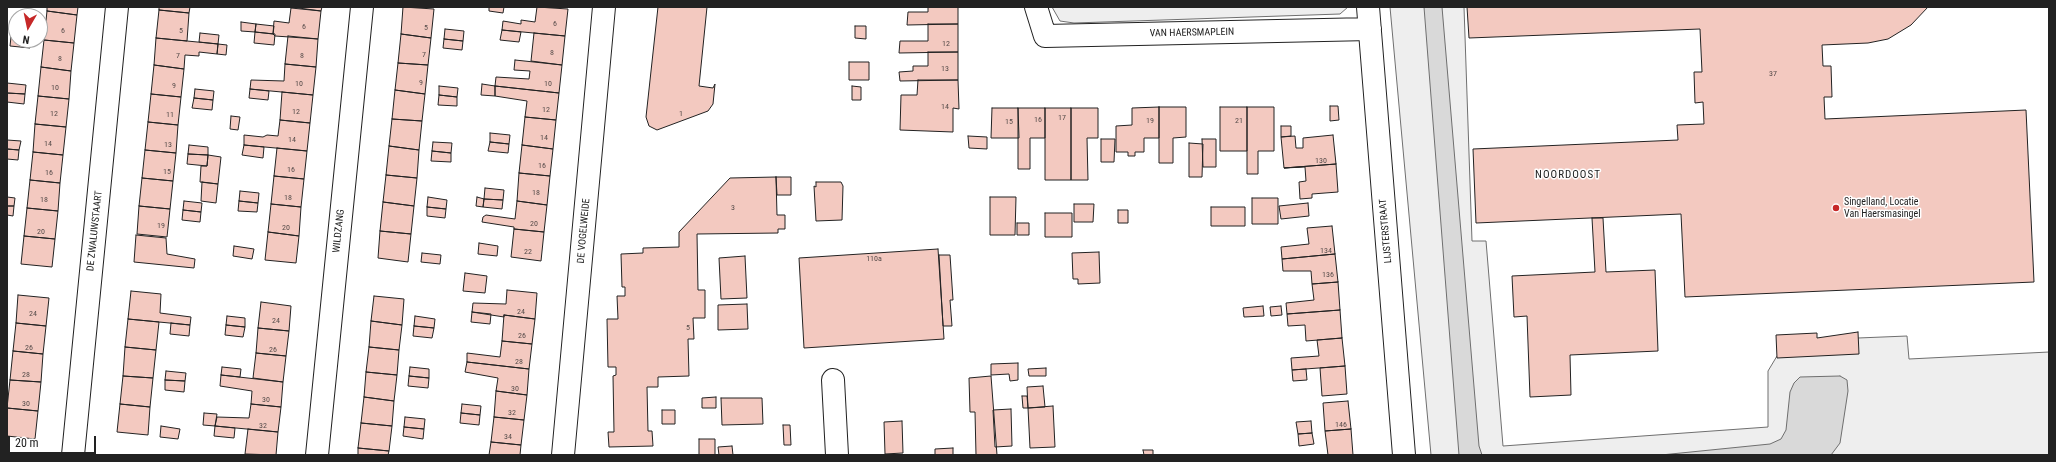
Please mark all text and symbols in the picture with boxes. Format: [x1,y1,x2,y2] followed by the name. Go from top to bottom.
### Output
[8,8,48,48] north arrow
[553,19,557,29] house number: 6
[302,22,306,32] house number: 6
[424,23,428,33] house number: 5
[61,26,65,36] house number: 6
[179,26,183,36] house number: 5
[1150,26,1234,40] street label: VAN HAERSMAPLEIN
[22,32,31,46] text: N
[942,39,950,49] house number: 12
[550,48,554,58] house number: 8
[422,50,426,60] house number: 7
[176,51,180,61] house number: 7
[300,51,304,61] house number: 8
[58,54,62,64] house number: 8
[941,64,949,74] house number: 13
[1769,69,1777,79] house number: 37
[419,78,423,88] house number: 9
[295,79,303,89] house number: 10
[544,79,552,89] house number: 10
[172,81,176,91] house number: 9
[51,83,59,93] house number: 10
[941,102,949,112] house number: 14
[542,105,550,115] house number: 12
[292,107,300,117] house number: 12
[50,109,58,119] house number: 12
[679,109,683,119] house number: 1
[166,110,174,120] house number: 11
[1058,113,1066,123] house number: 17
[1034,115,1042,125] house number: 16
[1146,116,1154,126] house number: 19
[1235,116,1243,126] house number: 21
[1005,117,1013,127] house number: 15
[540,133,548,143] house number: 14
[288,135,296,145] house number: 14
[44,139,52,149] house number: 14
[164,140,172,150] house number: 13
[1315,156,1327,166] house number: 130
[538,161,546,171] house number: 16
[287,165,295,175] house number: 16
[163,167,171,177] house number: 15
[45,168,53,178] house number: 16
[1535,168,1601,182] district label: NOORDOOST
[532,188,540,198] house number: 18
[85,190,105,272] street label: DE ZWALUWSTAART
[284,193,292,203] house number: 18
[40,195,48,205] house number: 18
[1844,196,1921,220] place label: Singelland, Locatie Van Haersmasingel
[575,198,593,264] street label: DE VOGELWEIDE
[1377,198,1395,264] street label: LIJSTERSTRAAT
[731,203,735,213] house number: 3
[1831,203,1841,213] marker: Singelland, Locatie Van Haersmasingel
[331,209,347,253] street label: WILDZANG
[530,219,538,229] house number: 20
[157,221,165,231] house number: 19
[282,223,290,233] house number: 20
[37,227,45,237] house number: 20
[1320,246,1332,256] house number: 134
[524,247,532,257] house number: 22
[866,254,882,264] house number: 110a
[1322,270,1334,280] house number: 136
[517,307,525,317] house number: 24
[29,309,37,319] house number: 24
[272,316,280,326] house number: 24
[686,323,690,333] house number: 5
[518,331,526,341] house number: 26
[25,343,33,353] house number: 26
[269,345,277,355] house number: 26
[515,357,523,367] house number: 28
[22,370,30,380] house number: 28
[511,384,519,394] house number: 30
[262,395,270,405] house number: 30
[22,399,30,409] house number: 30
[508,408,516,418] house number: 32
[1335,420,1347,430] house number: 146
[259,421,267,431] house number: 32
[10,428,98,454] scale bar
[504,432,512,442] house number: 34
[15,436,39,450] text: 20 m

